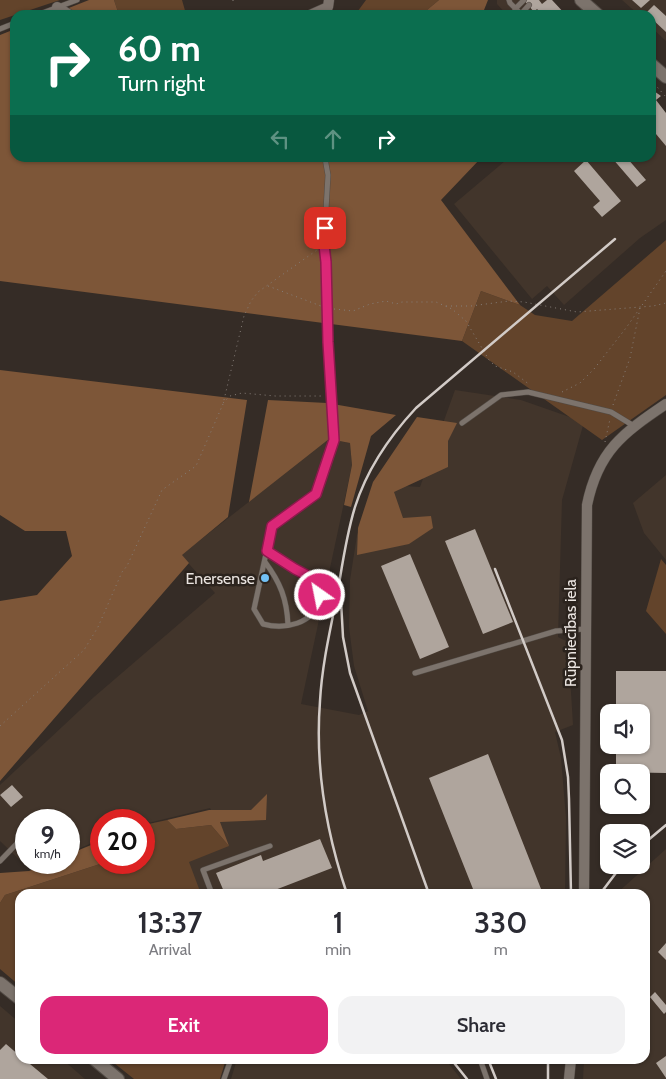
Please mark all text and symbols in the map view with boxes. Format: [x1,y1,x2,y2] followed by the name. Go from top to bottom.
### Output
[118,27,201,70] text: 60 m
[35,30,100,95] icon: right
[118,70,205,97] text: Turn right
[266,125,294,153] icon: left
[319,125,347,153] icon: ahead
[372,125,400,153] icon: right
[304,207,346,249] pin
[311,214,339,242] icon: arrive
[293,568,345,620] position arrow
[186,569,255,588] place label: Enersense
[259,572,271,584] marker: Enersense
[561,579,580,687] street label: Rūpniecības iela
[600,704,650,874] map controls
[600,704,650,754] button: sound
[600,764,650,814] button: search
[90,809,155,874] speed limit sign: 20
[40,820,55,850] text: 9
[600,824,650,874] button: layers
[34,846,61,861] text: km/h
[138,904,202,941] text: 13:37
[333,904,343,941] text: 1
[474,904,527,941] text: 330
[149,940,191,959] text: Arrival
[325,940,351,959] text: min
[494,940,508,959] text: m
[40,996,328,1054] button: Exit
[338,996,625,1054] button: Share

